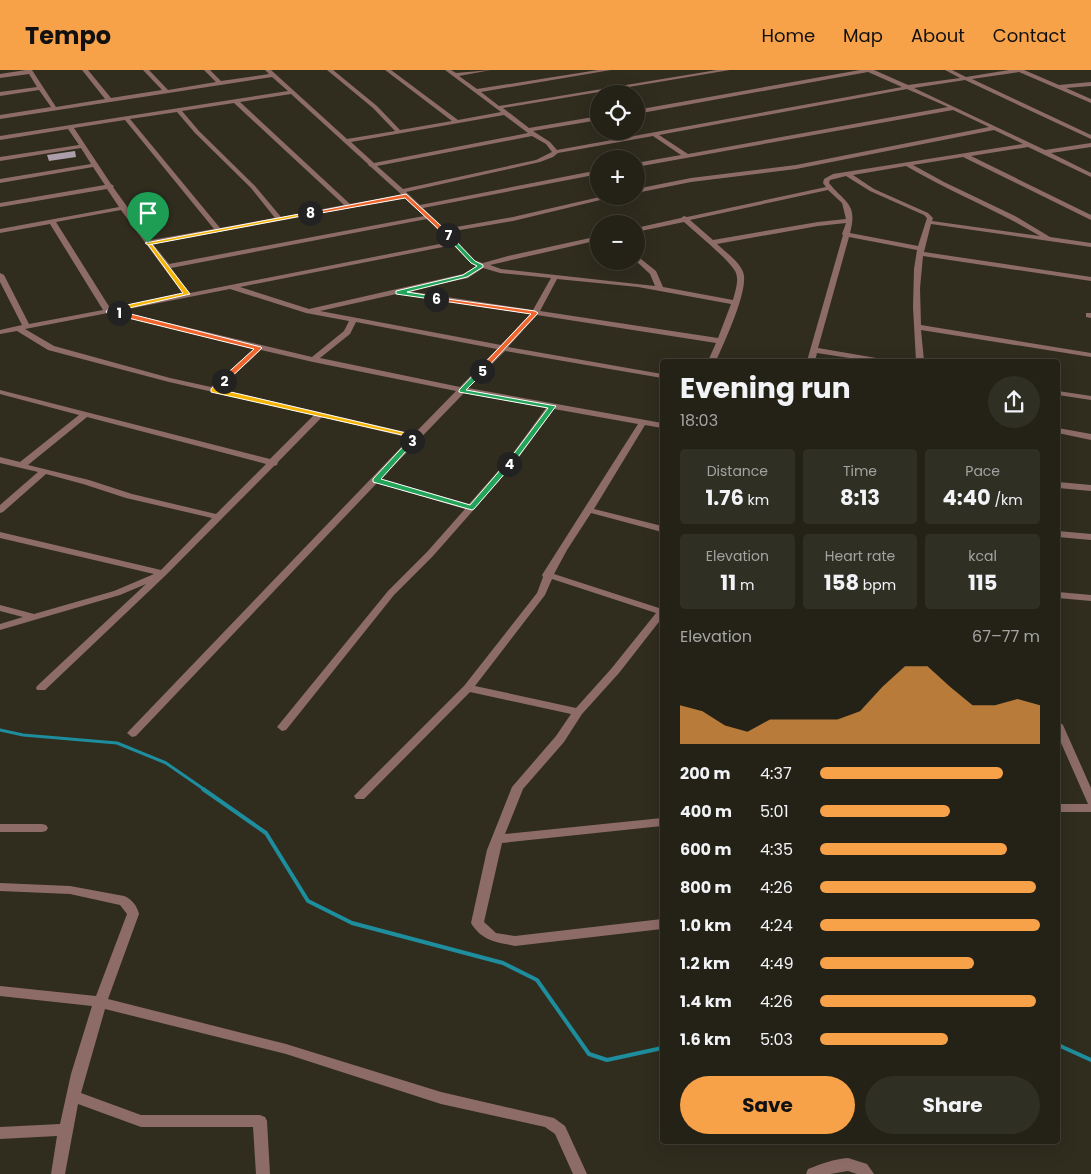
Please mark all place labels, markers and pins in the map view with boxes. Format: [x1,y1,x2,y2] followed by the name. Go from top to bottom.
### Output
[127,192,169,243] pin
[298,200,322,226] pin: 8
[436,222,460,248] pin: 7
[424,286,448,312] pin: 6
[106,300,132,326] pin: 1
[470,358,494,384] pin: 5
[212,368,236,394] pin: 2
[400,428,424,454] pin: 3
[496,452,522,476] pin: 4

